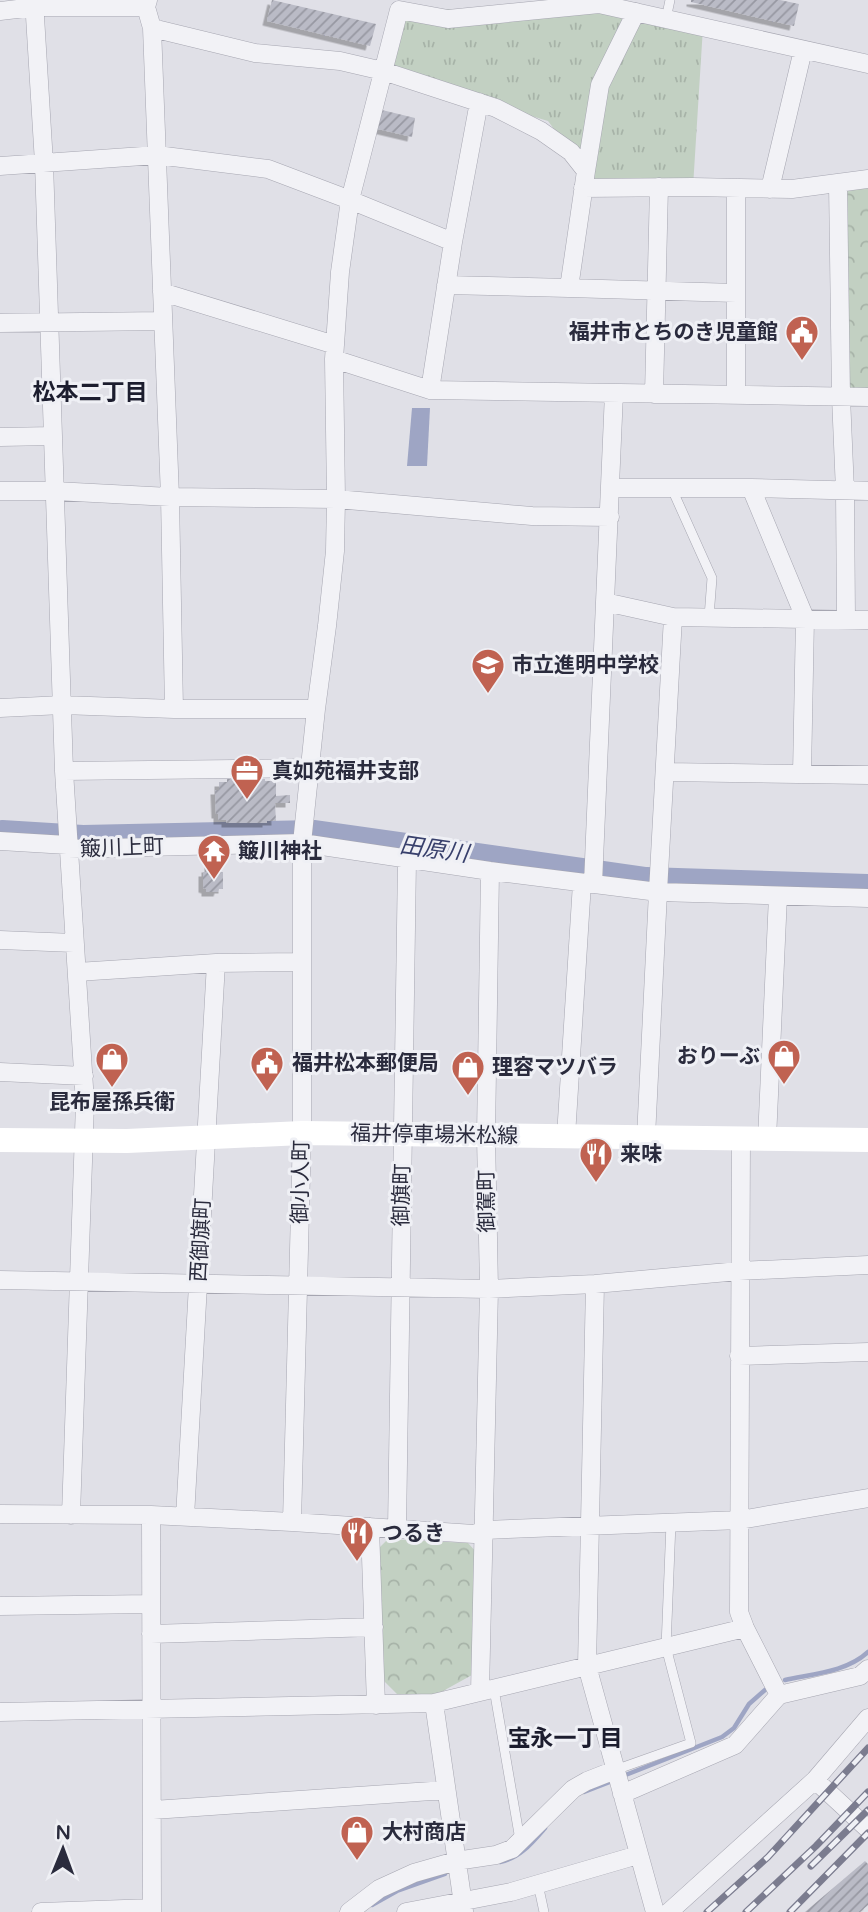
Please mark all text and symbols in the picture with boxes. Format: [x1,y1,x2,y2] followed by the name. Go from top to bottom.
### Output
[783,313,821,362] public building icon: 福井市とちのき児童館
[569,320,778,345] place label: 福井市とちのき児童館
[33,379,148,407] district label: 松本二丁目
[469,646,507,695] school or university icon: 市立進明中学校
[512,653,659,678] place label: 市立進明中学校
[228,752,266,801] office icon: 真如苑福井支部
[272,759,419,784] place label: 真如苑福井支部
[398,831,473,869] water label: 田原川
[195,832,233,881] temple icon: 簸川神社
[80,834,164,862] street label: 簸川上町
[238,839,322,864] place label: 簸川神社
[765,1037,803,1086] shop icon: おりーぶ
[93,1040,131,1089] shop icon: 昆布屋孫兵衛
[248,1044,286,1093] public building icon: 福井松本郵便局
[677,1044,760,1069] place label: おりーぶ
[449,1048,487,1097] shop icon: 理容マツバラ
[292,1051,439,1076] place label: 福井松本郵便局
[492,1055,618,1080] place label: 理容マツバラ
[49,1090,175,1115] place label: 昆布屋孫兵衛
[350,1121,518,1149] street label: 福井停車場米松線
[577,1135,615,1184] restaurant icon: 来味
[288,1140,314,1224] street label: 御小人町
[620,1142,662,1167] place label: 来味
[389,1163,415,1227] street label: 御旗町
[474,1169,500,1233] street label: 御駕町
[186,1197,216,1283] street label: 西御旗町
[338,1514,376,1563] restaurant icon: つるき
[382,1521,445,1546] place label: つるき
[508,1725,623,1753] district label: 宝永一丁目
[338,1813,376,1862] shop icon: 大村商店
[28,1814,98,1884] north arrow
[382,1820,466,1845] place label: 大村商店
[55,1822,71,1844] text: N

